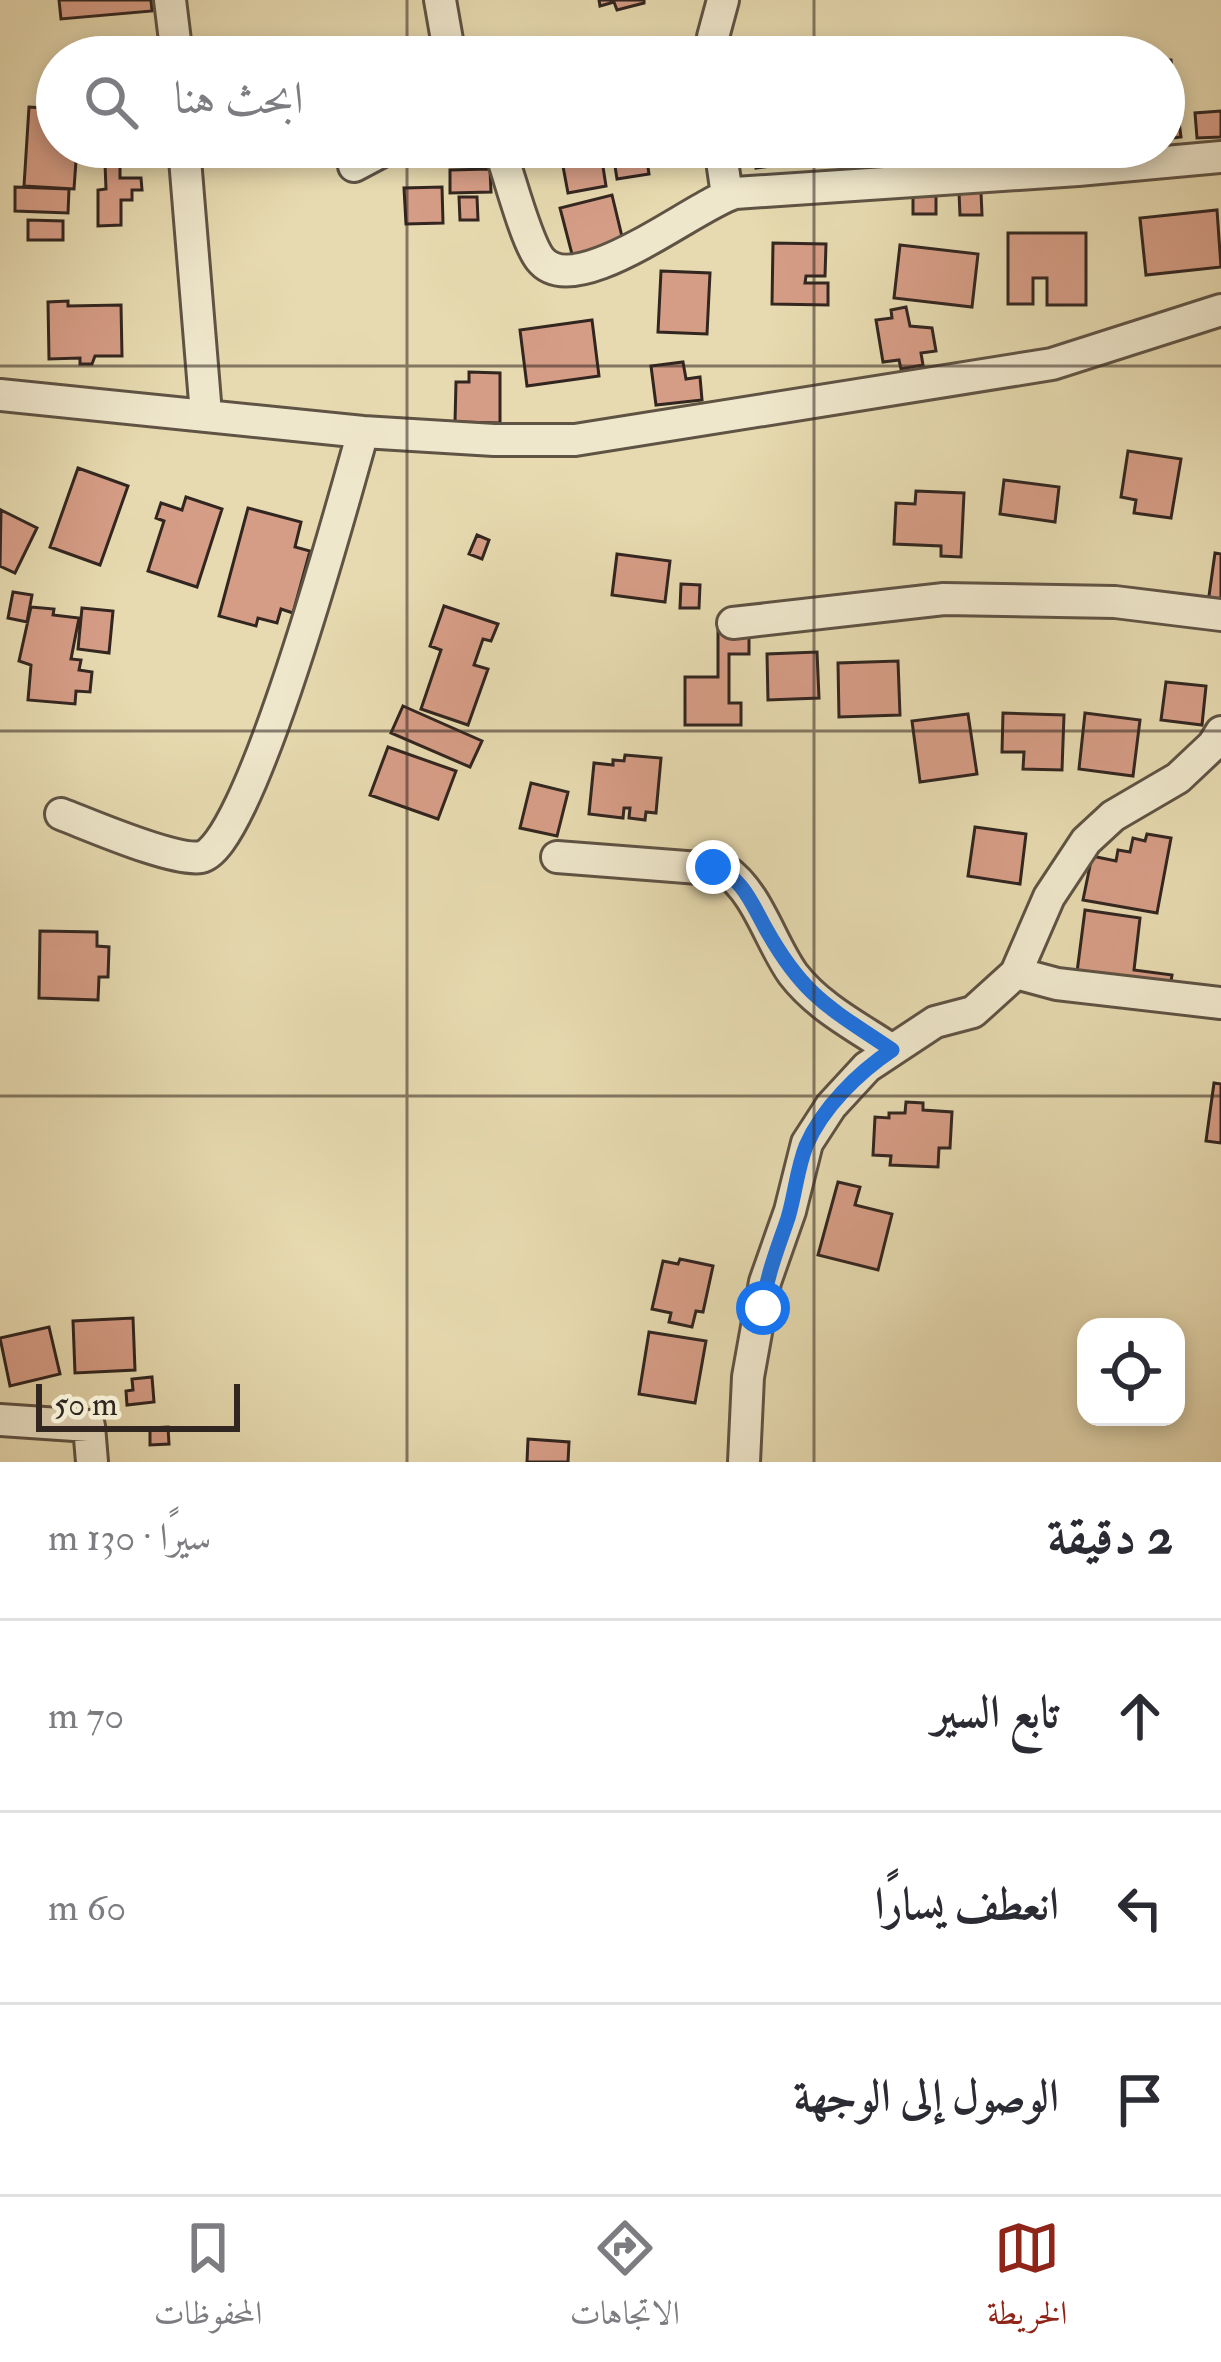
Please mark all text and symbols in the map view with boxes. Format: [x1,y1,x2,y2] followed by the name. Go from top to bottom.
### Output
[36,36,1185,168] search box
[78,69,144,135] icon: search
[174,71,304,127] text: ابحث هنا
[686,840,740,894] route end
[736,1281,790,1335] route start
[1077,1318,1185,1426] map controls
[1077,1318,1185,1426] button: locate
[36,1378,240,1431] scale bar
[54,1384,118,1425] text: 50 m
[1047,1505,1173,1569] text: 2 دقيقة
[48,1513,211,1562] text: سيرًا · 130 m
[1107,1683,1173,1749] icon: ahead
[932,1685,1059,1741] text: تابع السير
[48,1691,124,1740] text: 70 m
[1107,1875,1173,1941] icon: left
[875,1877,1059,1933] text: انعطف يسارًا
[48,1883,126,1932] text: 60 m
[1107,2067,1173,2133] icon: arrive
[794,2069,1059,2125] text: الوصول إلى الوجهة
[154,2215,262,2345] tab: المحفوظات
[570,2215,680,2345] tab: الاتجاهات
[987,2215,1067,2345] tab: الخريطة

